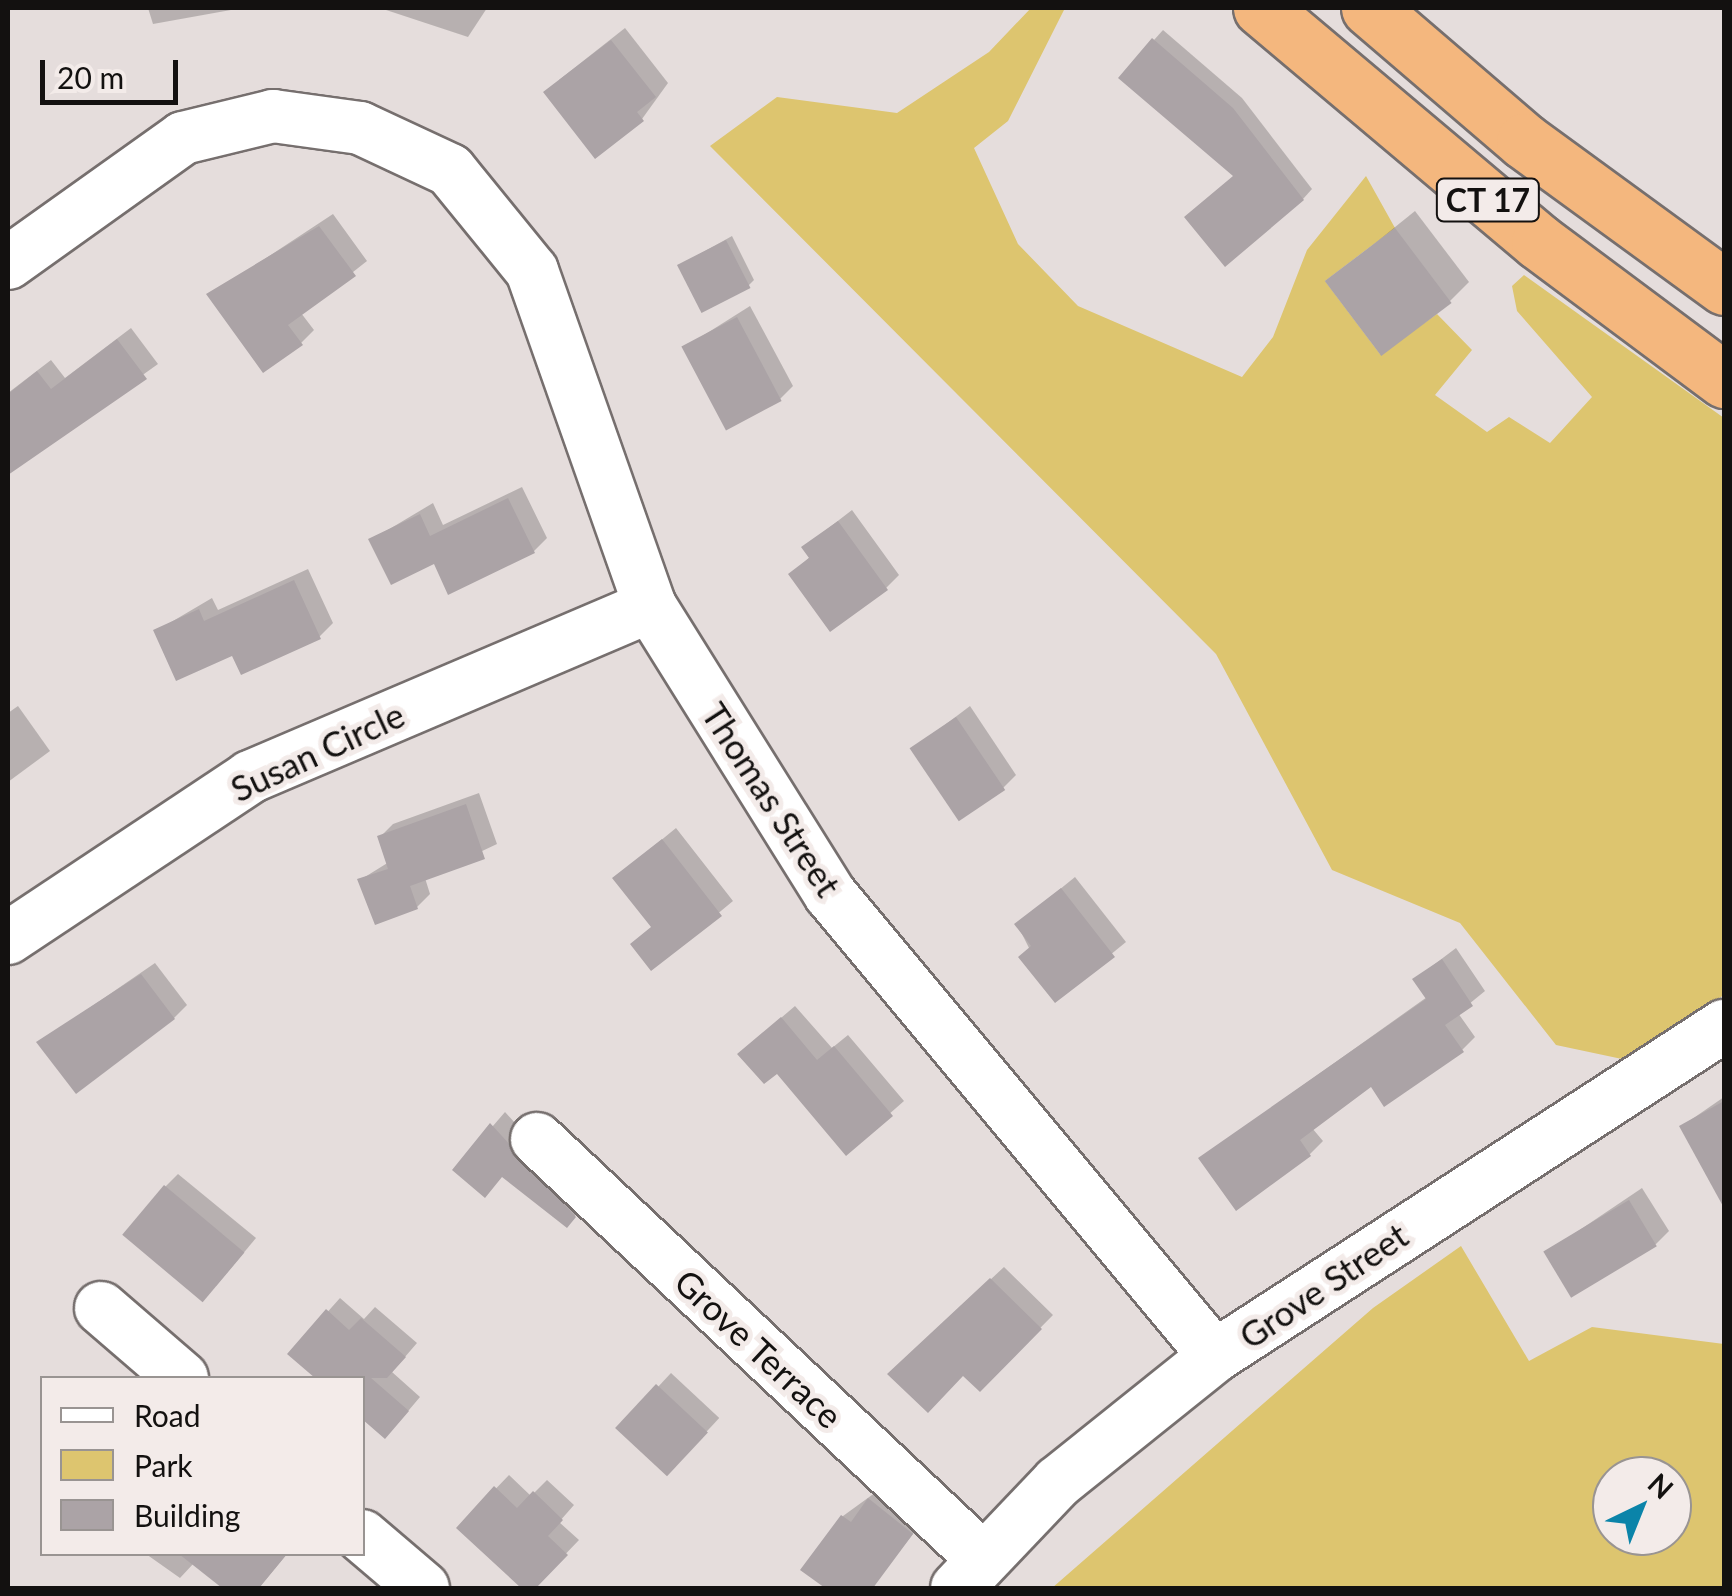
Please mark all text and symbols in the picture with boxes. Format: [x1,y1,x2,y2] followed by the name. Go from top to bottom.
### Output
[45,40,182,102] scale bar
[57,59,124,95] text: 20 m
[1433,173,1543,227] road number: CT 17
[224,693,410,809] street label: Susan Circle
[694,694,850,904] street label: Thomas Street
[1231,1213,1415,1357] street label: Grove Street
[666,1260,852,1436] street label: Grove Terrace
[40,1376,365,1556] legend
[134,1397,201,1433] text: Road
[134,1447,193,1483] text: Park
[1592,1456,1692,1556] north arrow
[1642,1466,1681,1505] text: N
[134,1497,240,1533] text: Building

